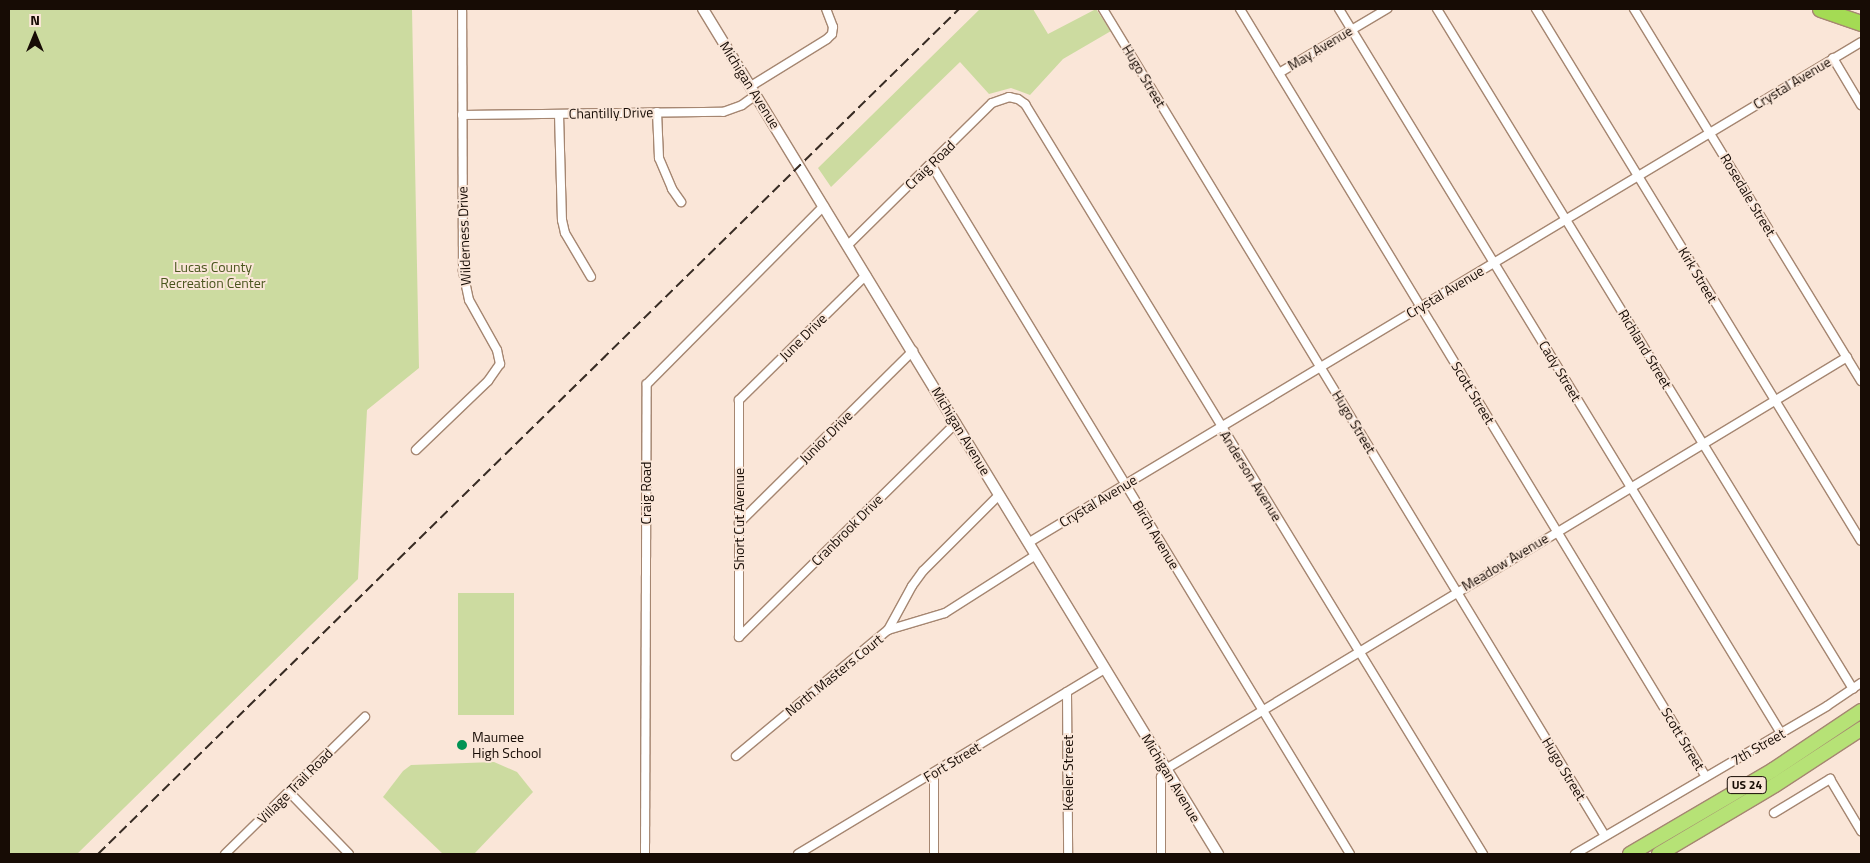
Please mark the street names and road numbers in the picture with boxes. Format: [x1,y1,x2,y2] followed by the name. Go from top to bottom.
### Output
[1285,22,1355,74] street label: May Avenue
[716,38,784,132] street label: Michigan Avenue
[1119,41,1169,111] street label: Hugo Street
[1750,53,1834,113] street label: Crystal Avenue
[569,104,653,122] street label: Chantilly Drive
[901,137,959,193] street label: Craig Road
[1717,151,1779,239] street label: Rosedale Street
[454,186,474,286] street label: Wilderness Drive
[1675,244,1721,306] street label: Kirk Street
[1403,262,1487,322] street label: Crystal Avenue
[1615,306,1675,392] street label: Richland Street
[776,310,830,364] street label: June Drive
[1535,338,1585,404] street label: Cady Street
[1448,359,1498,427] street label: Scott Street
[928,384,994,478] street label: Michigan Avenue
[1329,387,1379,457] street label: Hugo Street
[796,407,856,467] street label: Junior Drive
[1216,428,1286,524] street label: Anderson Avenue
[638,461,654,525] street label: Craig Road
[731,468,747,570] street label: Short Cut Avenue
[1056,471,1140,531] street label: Crystal Avenue
[808,491,886,569] street label: Cranbrook Drive
[1129,498,1183,572] street label: Birch Avenue
[1459,530,1551,594] street label: Meadow Avenue
[782,630,886,720] street label: North Masters Court
[1658,705,1708,773] street label: Scott Street
[1728,725,1788,769] street label: 7th Street
[1138,731,1204,825] street label: Michigan Avenue
[1539,734,1589,804] street label: Hugo Street
[1060,735,1076,811] street label: Keeler Street
[920,738,984,786] street label: Fort Street
[254,745,336,827] street label: Village Trail Road
[1726,776,1768,794] road number: US 24

